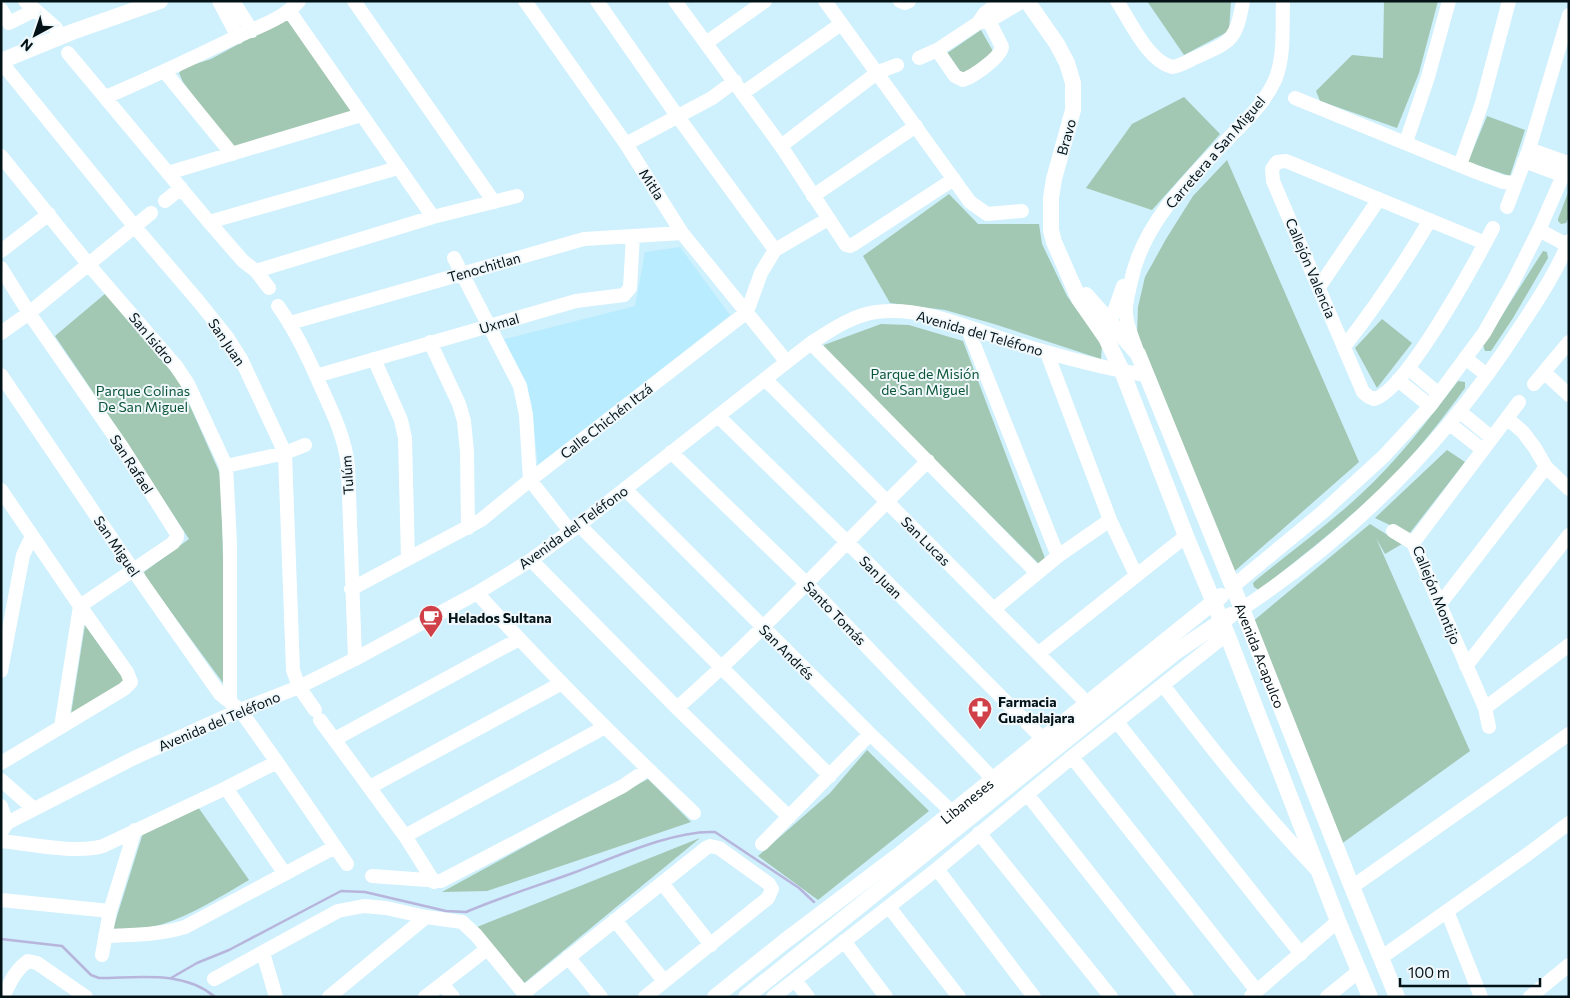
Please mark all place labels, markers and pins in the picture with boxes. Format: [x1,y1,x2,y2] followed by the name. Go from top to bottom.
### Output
[418,604,444,638] cafe icon: Helados Sultana
[448,609,552,626] place label: Helados Sultana
[998,693,1075,726] place label: Farmacia Guadalajara
[967,696,993,730] pharmacy icon: Farmacia Guadalajara

